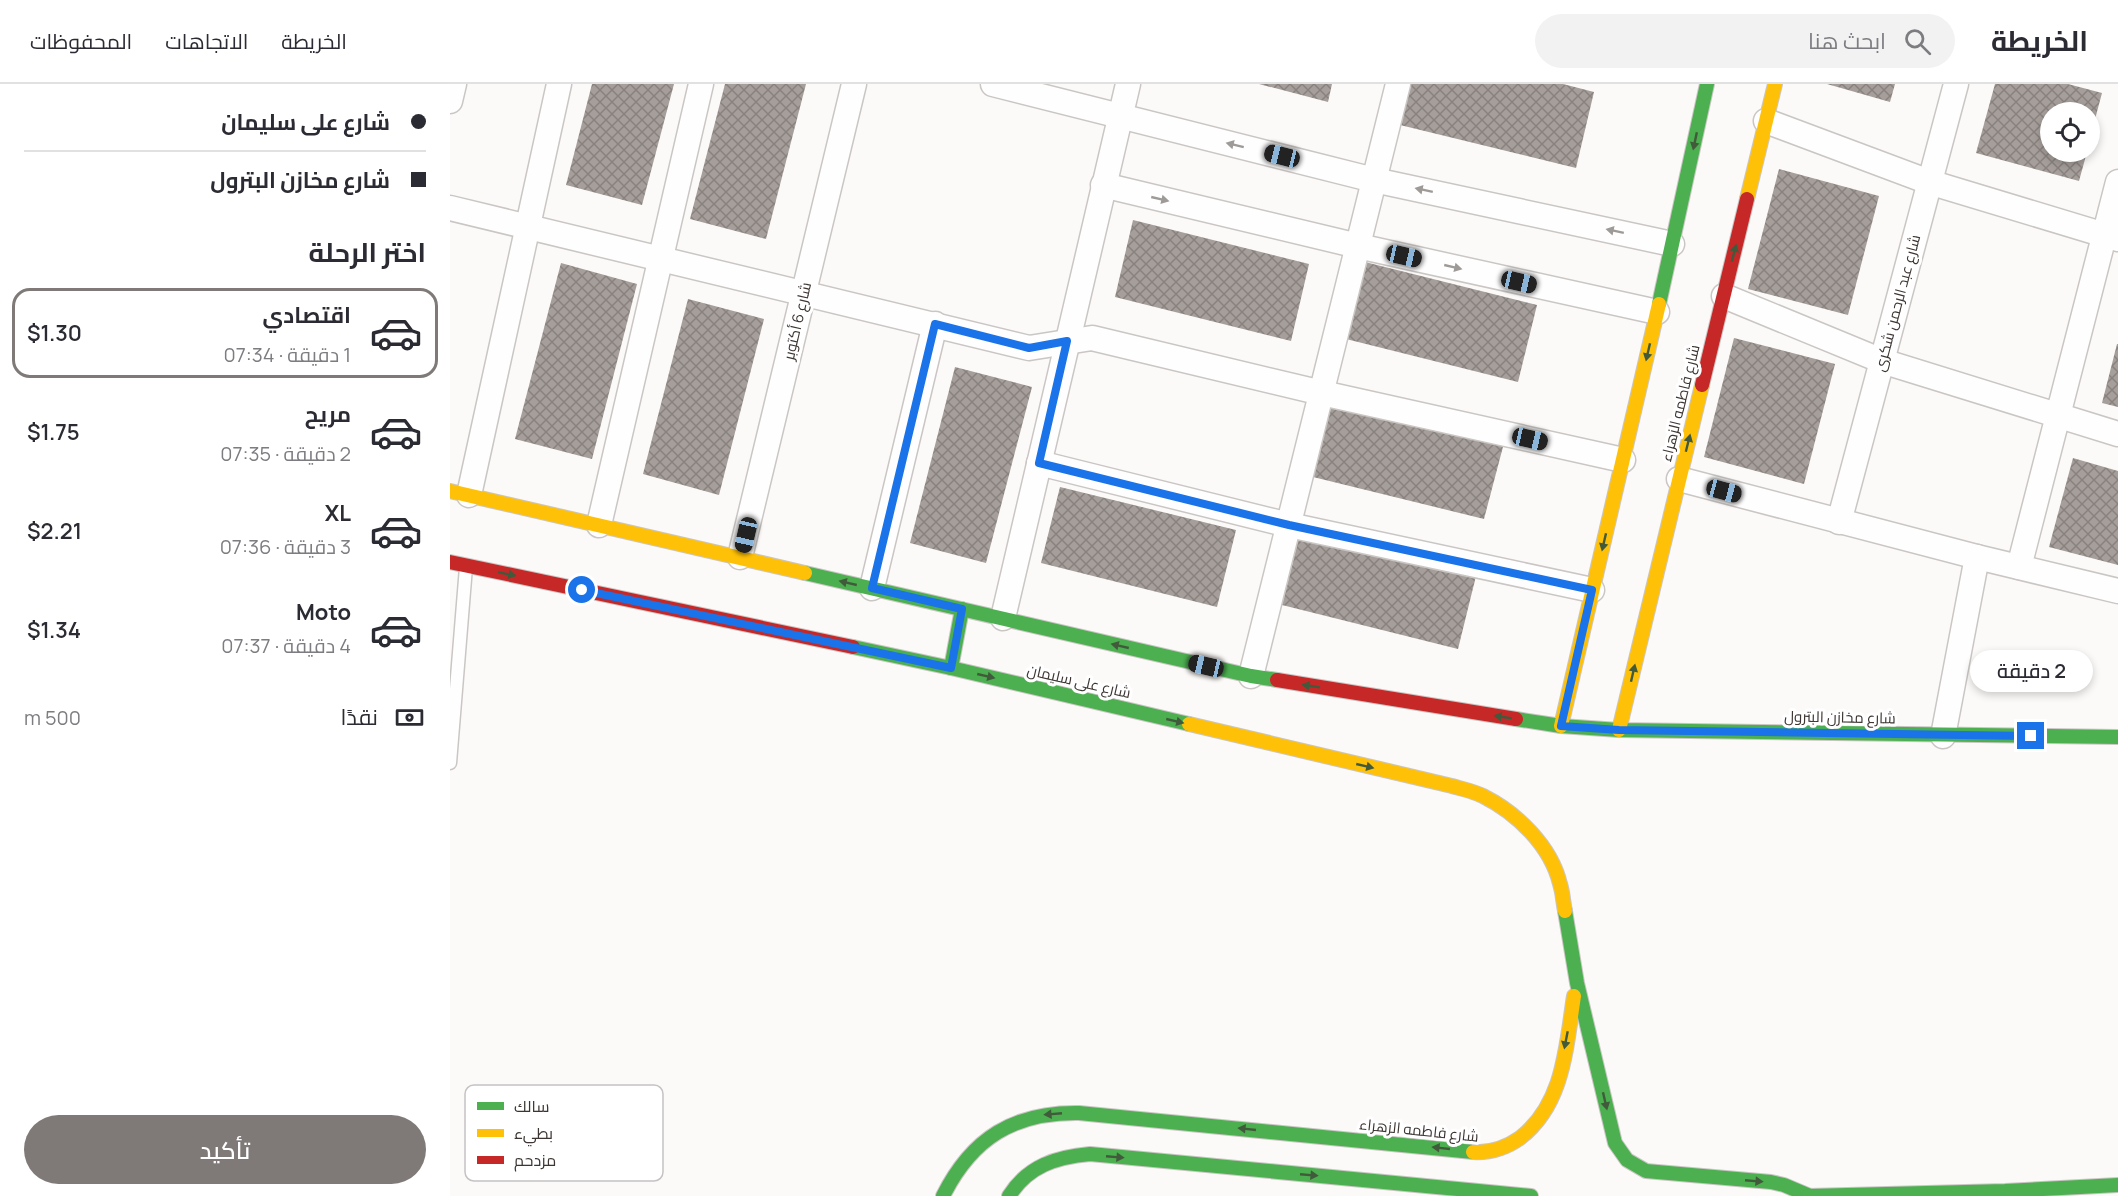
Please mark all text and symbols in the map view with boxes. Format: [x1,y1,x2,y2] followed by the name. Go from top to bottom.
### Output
[1535,14,1955,68] search box
[1991,21,2088,59] text: الخريطة
[1901,25,1934,58] icon: search
[1808,26,1886,56] text: ابحث هنا
[30,27,132,55] text: المحفوظات
[165,27,248,55] text: الاتجاهات
[281,27,347,55] text: الخريطة
[2040,102,2100,162] map controls
[2040,102,2100,162] button: locate
[221,107,390,137] text: شارع على سليمان
[1690,132,1699,151] one-way arrow
[1226,139,1244,149] one-way arrow
[1262,143,1302,169] car
[210,165,390,195] text: شارع مخازن البترول
[1415,185,1434,195] one-way arrow
[1151,194,1170,204] one-way arrow
[1606,226,1624,236] one-way arrow
[1869,232,1926,374] street label: شارع عبد الرحمن شكرى
[308,233,426,270] text: اختر الرحلة
[1384,243,1424,269] car
[1730,244,1740,262] one-way arrow
[1443,262,1462,272] one-way arrow
[1499,269,1539,295] car
[778,280,817,363] street label: شارع 6 أكتوبر
[262,300,351,330] text: اقتصادي
[369,306,423,360] icon: car
[27,318,82,348] text: $1.30
[224,341,351,368] text: 1 دقيقة · 07:34
[1655,342,1706,464] street label: شارع فاطمه الزهراء
[1643,343,1652,362] one-way arrow
[305,399,351,429] text: مريح
[369,405,423,459] icon: car
[27,417,80,447] text: $1.75
[1510,426,1550,452] car
[1683,433,1693,452] one-way arrow
[220,440,351,467] text: 2 دقيقة · 07:35
[1704,478,1744,504] car
[325,498,351,528] text: XL
[369,504,423,558] icon: car
[733,515,759,555] car
[27,516,82,546] text: $2.21
[220,533,351,560] text: 3 دقيقة · 07:36
[1598,533,1608,551] one-way arrow
[498,570,517,580] one-way arrow
[568,576,595,603] route start
[839,577,858,587] one-way arrow
[296,597,351,627] text: Moto
[369,603,423,657] icon: car
[27,615,81,645] text: $1.34
[221,632,351,659] text: 4 دقيقة · 07:37
[1111,640,1129,650] one-way arrow
[1970,649,2092,691] callout: 2 دقيقة
[1186,653,1226,679] car
[1997,657,2066,684] text: 2 دقيقة
[1025,659,1133,704] street label: شارع على سليمان
[1628,664,1638,682] one-way arrow
[976,672,995,681] one-way arrow
[1301,681,1320,690] one-way arrow
[393,701,426,734] icon: cash
[340,702,378,732] text: نقدًا
[24,704,81,731] text: 500 m
[1784,706,1896,729] street label: شارع مخازن البترول
[1494,712,1513,721] one-way arrow
[1166,716,1185,726] one-way arrow
[2017,722,2044,749] route end
[1356,761,1374,771] one-way arrow
[1561,1031,1570,1050] one-way arrow
[465,1085,663,1181] legend
[1600,1092,1610,1110] one-way arrow
[514,1095,549,1117] text: سالك
[1044,1109,1063,1119] one-way arrow
[1358,1113,1480,1148] street label: شارع فاطمه الزهراء
[24,1115,426,1184] button: تأكيد
[514,1122,553,1147] text: بطيء
[1238,1124,1257,1134] one-way arrow
[1432,1143,1451,1153] one-way arrow
[514,1149,556,1172] text: مزدحم
[1106,1152,1125,1162] one-way arrow
[1300,1170,1319,1180] one-way arrow
[1745,1176,1764,1186] one-way arrow

